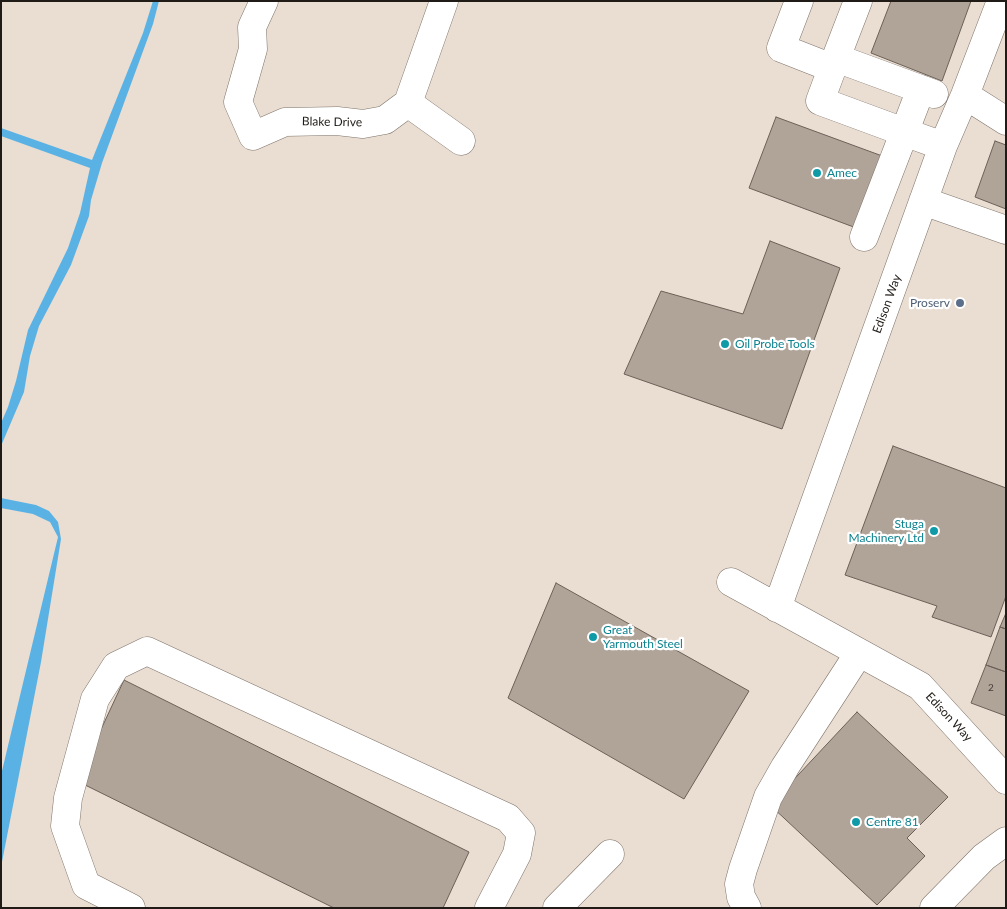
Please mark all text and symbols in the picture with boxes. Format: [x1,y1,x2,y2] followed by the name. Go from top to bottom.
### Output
[302,114,362,130] street label: Blake Drive
[827,166,857,180] place label: Amec
[811,167,823,179] marker: Amec
[870,273,904,335] street label: Edison Way
[910,296,950,310] place label: Proserv
[954,297,966,309] marker: Proserv
[735,337,815,351] place label: Oil Probe Tools
[719,338,731,350] marker: Oil Probe Tools
[848,517,924,545] place label: Stuga Machinery Ltd
[928,525,940,537] marker: Stuga Machinery Ltd
[603,623,683,651] place label: Great Yarmouth Steel
[587,631,599,643] marker: Great Yarmouth Steel
[988,682,994,694] house number: 2
[923,689,975,745] street label: Edison Way
[866,815,919,829] place label: Centre 81
[850,816,862,828] marker: Centre 81

